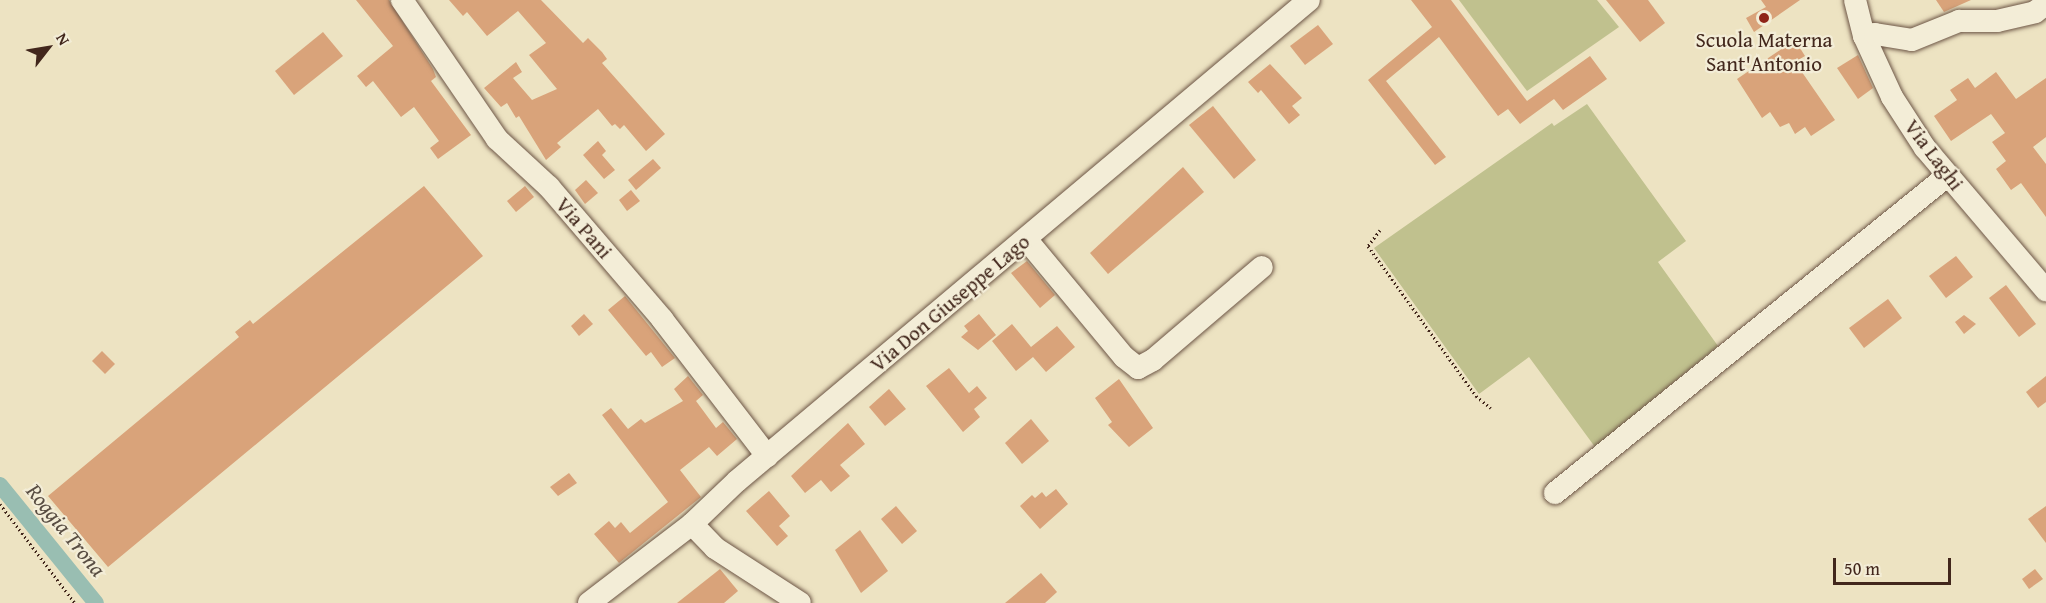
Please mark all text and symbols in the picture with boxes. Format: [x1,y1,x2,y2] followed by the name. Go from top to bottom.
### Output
[1757,11,1771,25] marker: Scuola Materna Sant'Antonio
[18,18,78,78] north arrow
[1696,27,1832,77] place label: Scuola Materna Sant'Antonio
[50,28,76,49] text: N
[1899,114,1969,196] street label: Via Laghi
[551,192,617,264] street label: Via Pani
[865,229,1035,377] street label: Via Don Giuseppe Lago
[21,478,111,582] water label: Roggia Trona
[1836,546,1954,584] scale bar
[1844,555,1880,582] text: 50 m

